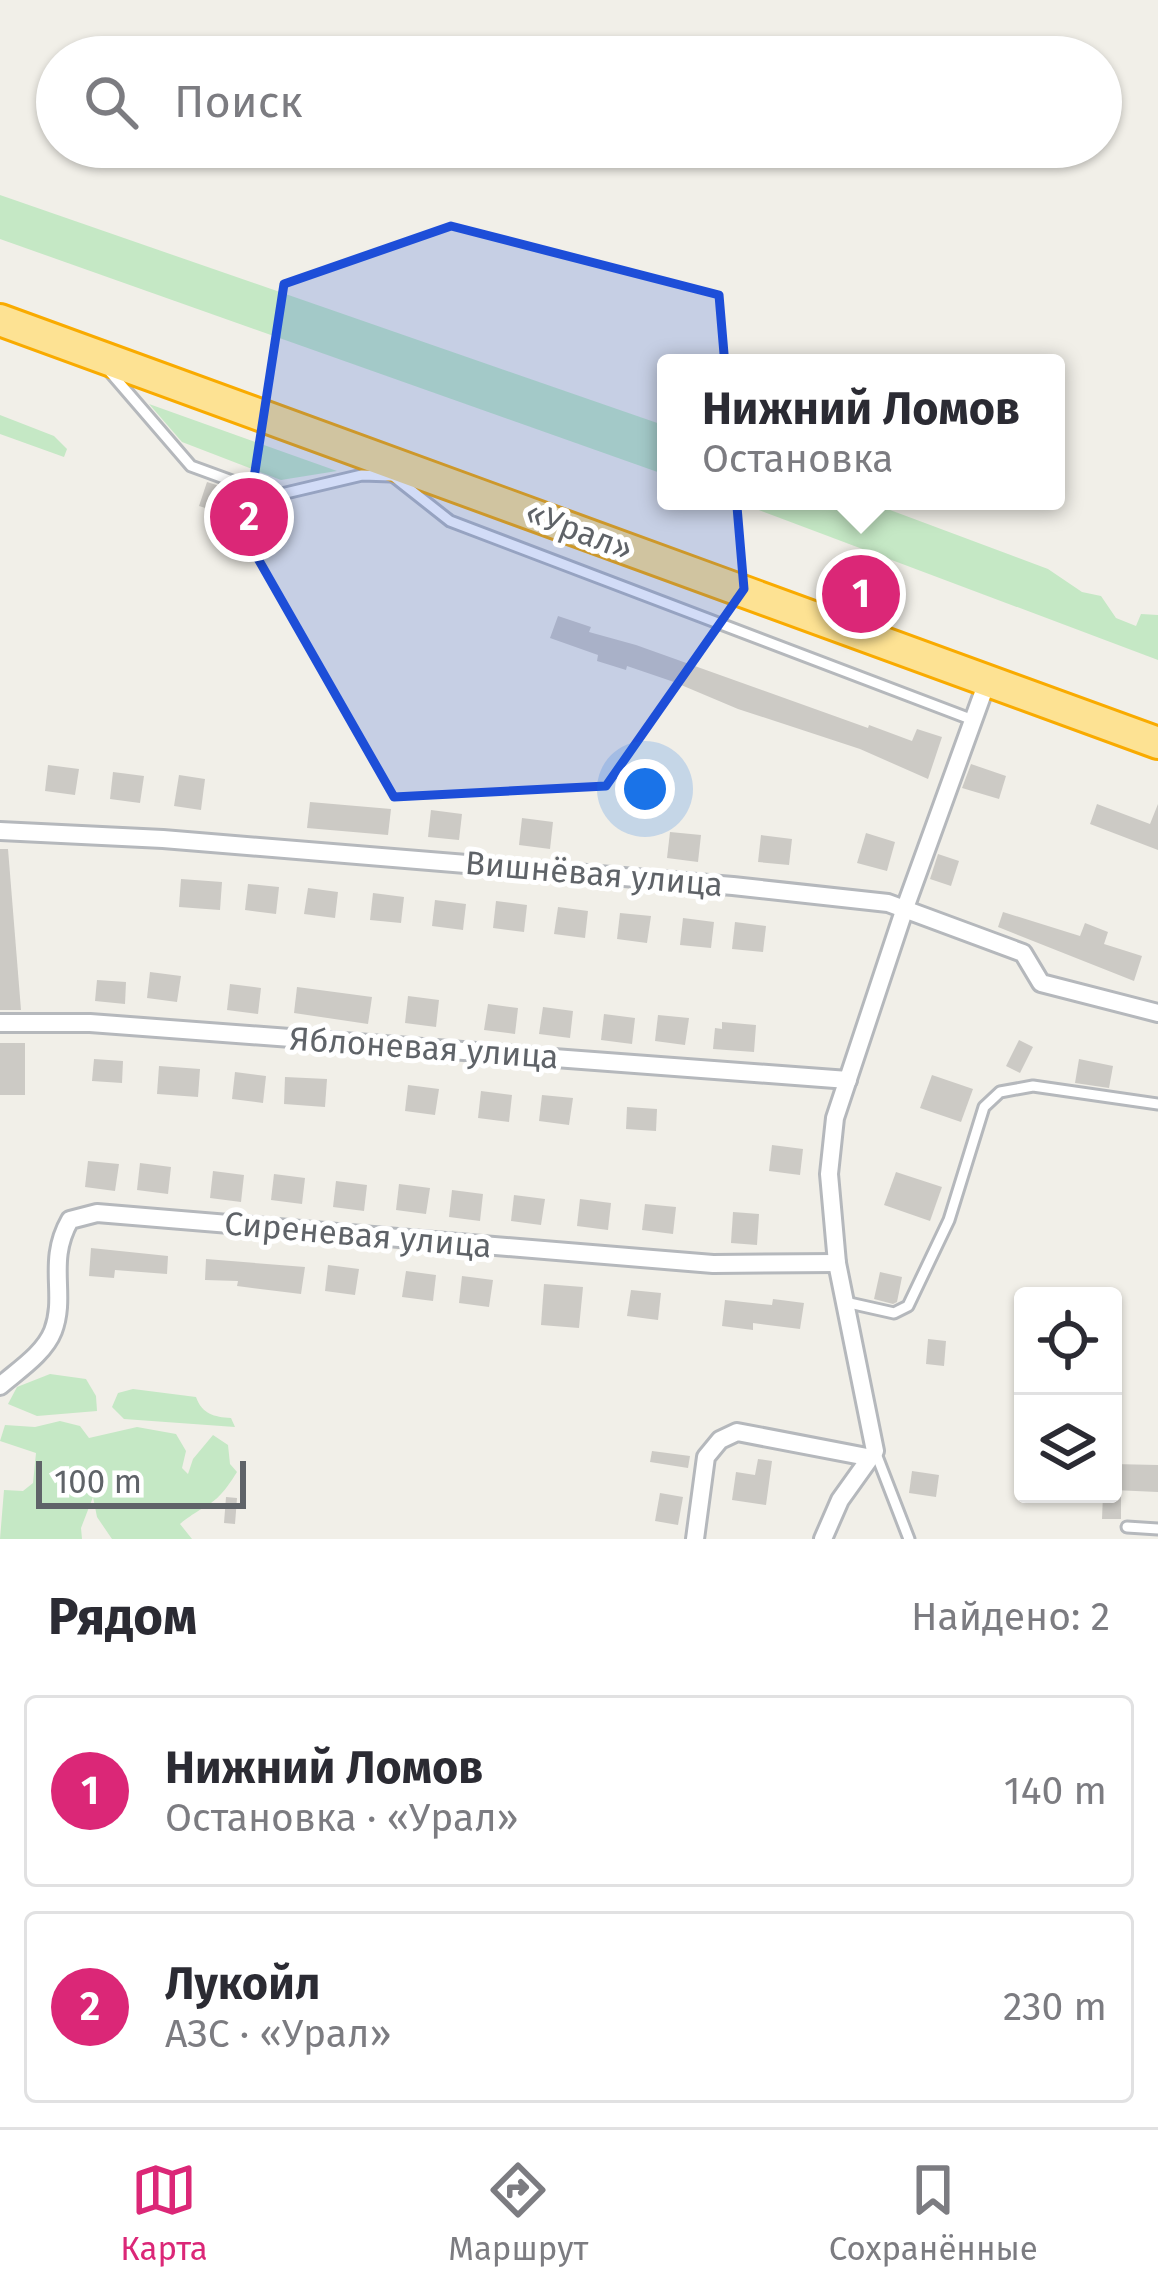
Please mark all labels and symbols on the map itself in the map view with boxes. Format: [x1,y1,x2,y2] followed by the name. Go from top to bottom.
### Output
[210,472,288,562] pin: 2
[520,492,638,570] street label: «Урал»
[822,549,900,639] pin: 1
[615,759,675,819] your location
[463,843,725,905] street label: Вишнёвая улица
[288,1019,560,1077] street label: Яблоневая улица
[223,1203,493,1267] street label: Сиреневая улица
[36,1455,246,1508] scale bar

